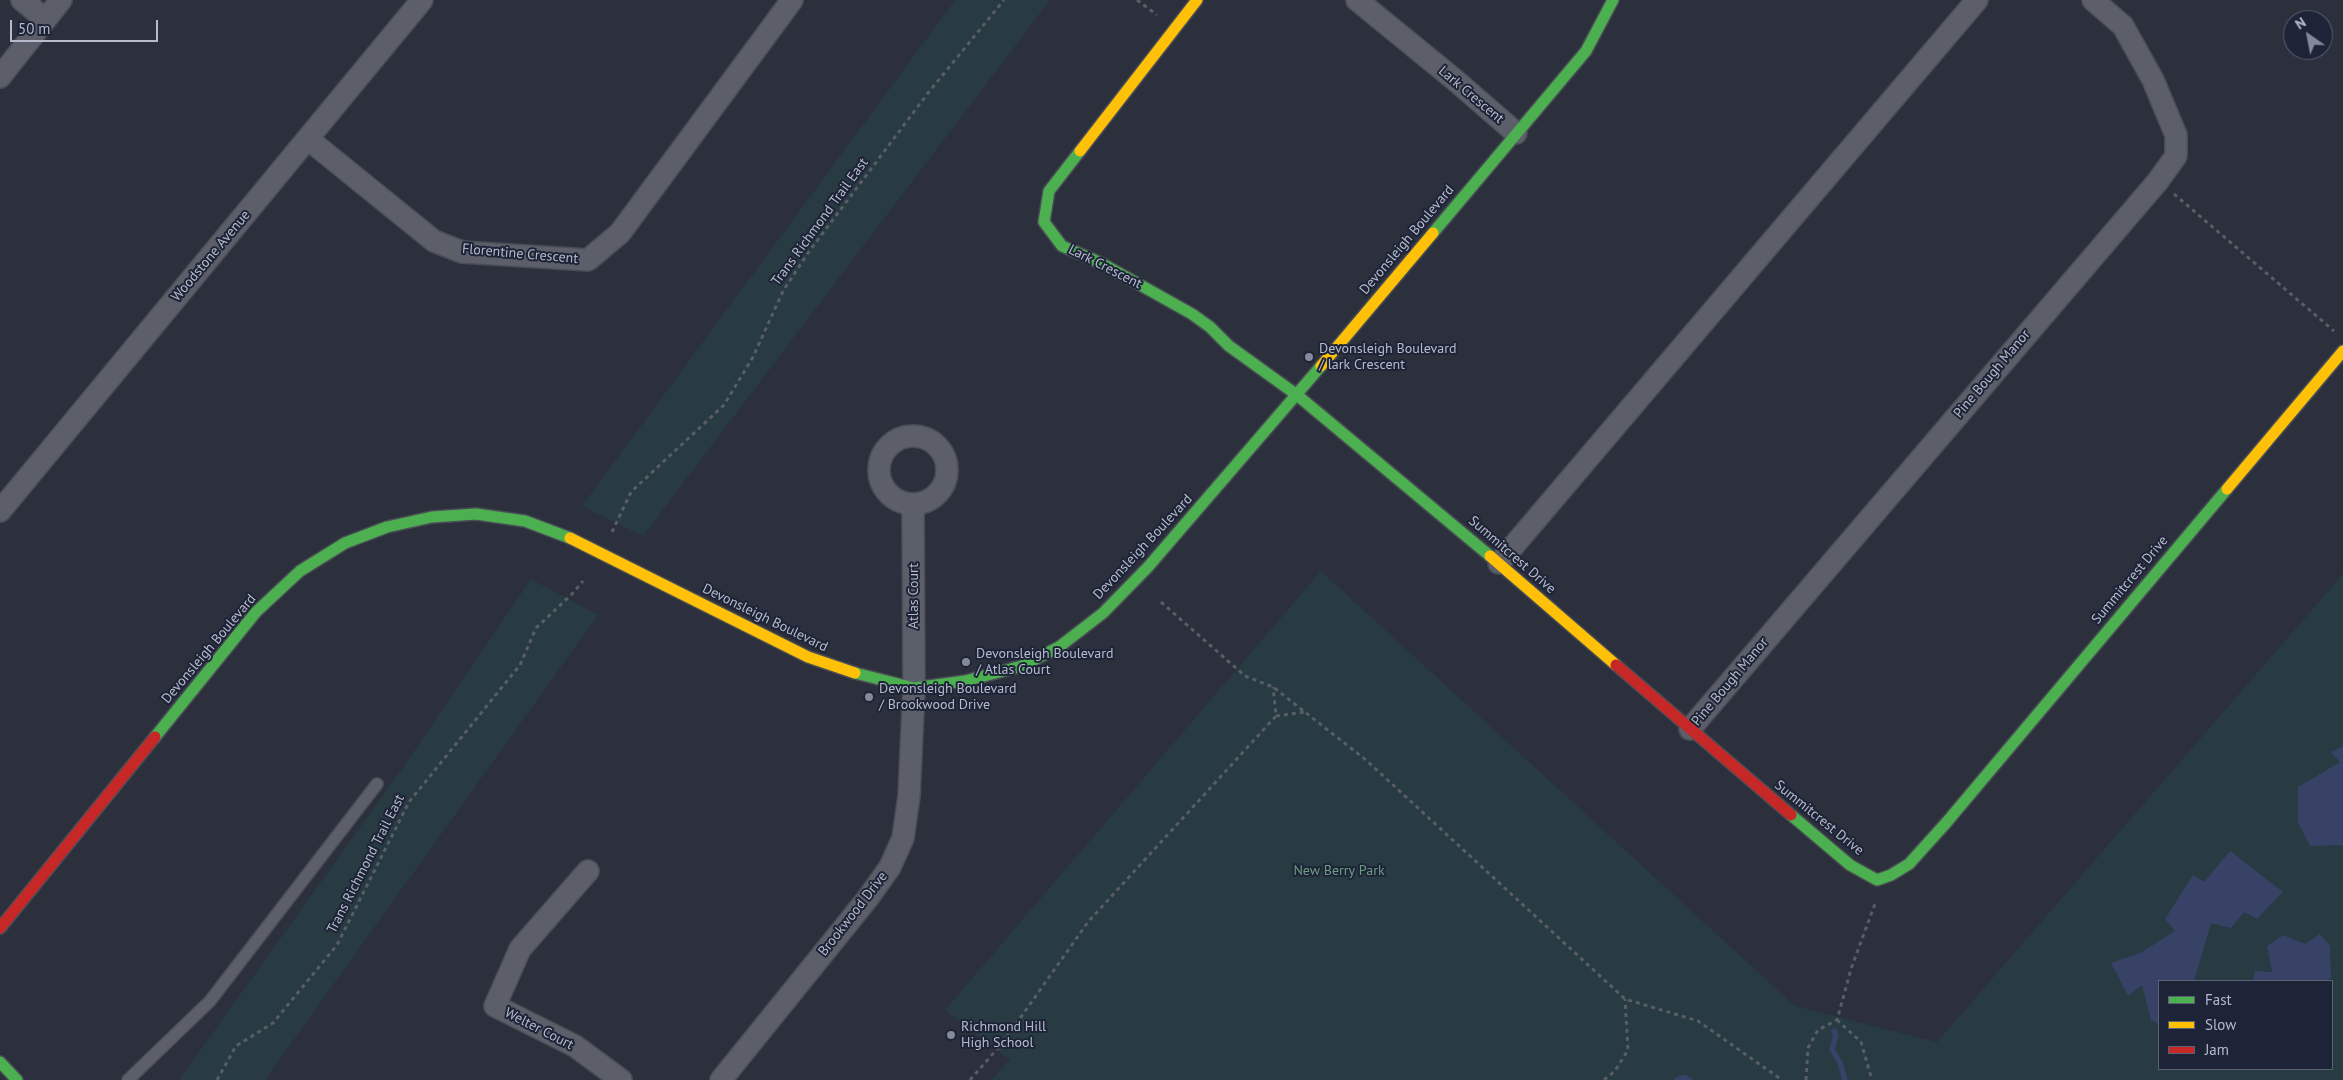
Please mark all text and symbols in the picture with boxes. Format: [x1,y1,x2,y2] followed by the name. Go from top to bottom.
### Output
[12,10,160,42] scale bar
[2283,10,2333,60] north arrow
[2292,13,2309,33] text: N
[18,19,51,38] text: 50 m
[1435,63,1507,127] street label: Lark Crescent
[768,155,872,289] street label: Trans Richmond Trail East
[1356,182,1458,298] street label: Devonsleigh Boulevard
[168,207,254,305] street label: Woodstone Avenue
[461,241,579,267] street label: Florentine Crescent
[1065,241,1145,293] street label: Lark Crescent
[1950,326,2034,422] street label: Pine Bough Manor
[1319,341,1457,374] place label: Devonsleigh Boulevard / lark Crescent
[1303,351,1315,363] marker: Devonsleigh Boulevard / lark Crescent
[1090,491,1196,603] street label: Devonsleigh Boulevard
[1465,513,1559,597] street label: Summitcrest Drive
[2088,532,2172,628] street label: Summitcrest Drive
[906,563,922,629] street label: Atlas Court
[699,580,831,656] street label: Devonsleigh Boulevard
[158,591,260,707] street label: Devonsleigh Boulevard
[1688,634,1772,730] street label: Pine Bough Manor
[976,646,1114,679] place label: Devonsleigh Boulevard / Atlas Court
[960,656,972,668] marker: Devonsleigh Boulevard / Atlas Court
[879,681,1017,714] place label: Devonsleigh Boulevard / Brookwood Drive
[863,691,875,703] marker: Devonsleigh Boulevard / Brookwood Drive
[1771,777,1867,859] street label: Summitcrest Drive
[324,792,408,936] street label: Trans Richmond Trail East
[1293,863,1385,879] park label: New Berry Park
[815,868,891,960] street label: Brookwood Drive
[2158,980,2333,1070] legend
[2205,990,2232,1009] text: Fast
[502,1005,576,1053] street label: Welter Court
[2205,1015,2236,1034] text: Slow
[961,1019,1046,1052] place label: Richmond Hill High School
[945,1029,957,1041] marker: Richmond Hill High School
[2205,1040,2229,1059] text: Jam

